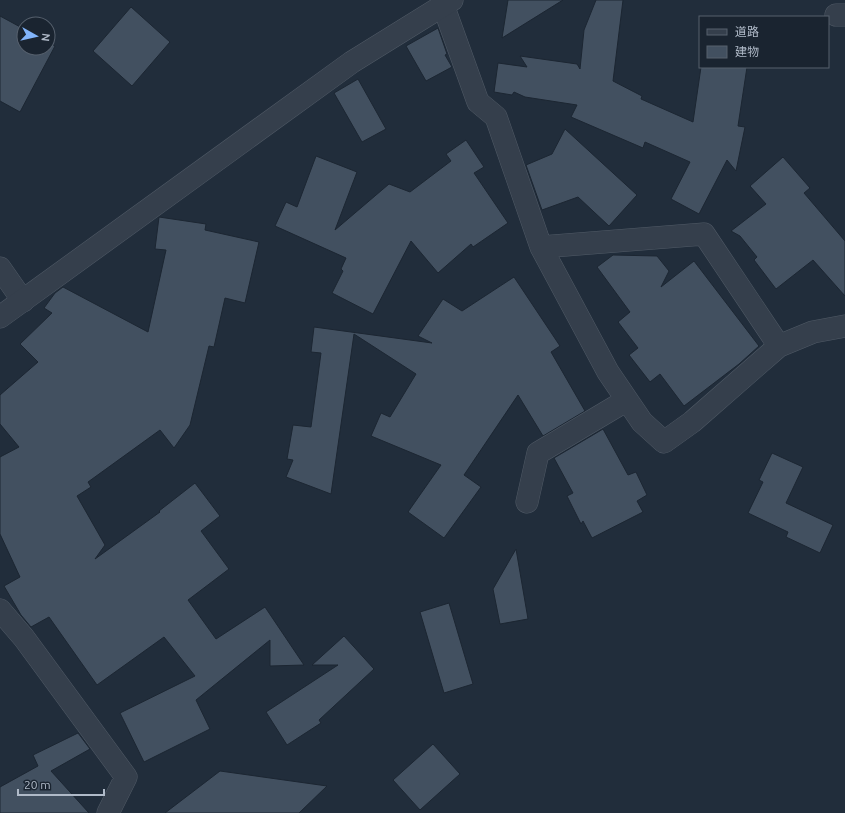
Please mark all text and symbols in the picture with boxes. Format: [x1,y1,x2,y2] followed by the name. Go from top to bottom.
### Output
[16,16,56,56] north arrow
[699,16,829,68] legend
[735,25,759,38] text: 道路
[39,32,52,42] text: N
[735,45,759,58] text: 建物
[18,771,104,797] scale bar
[24,778,51,791] text: 20 m

